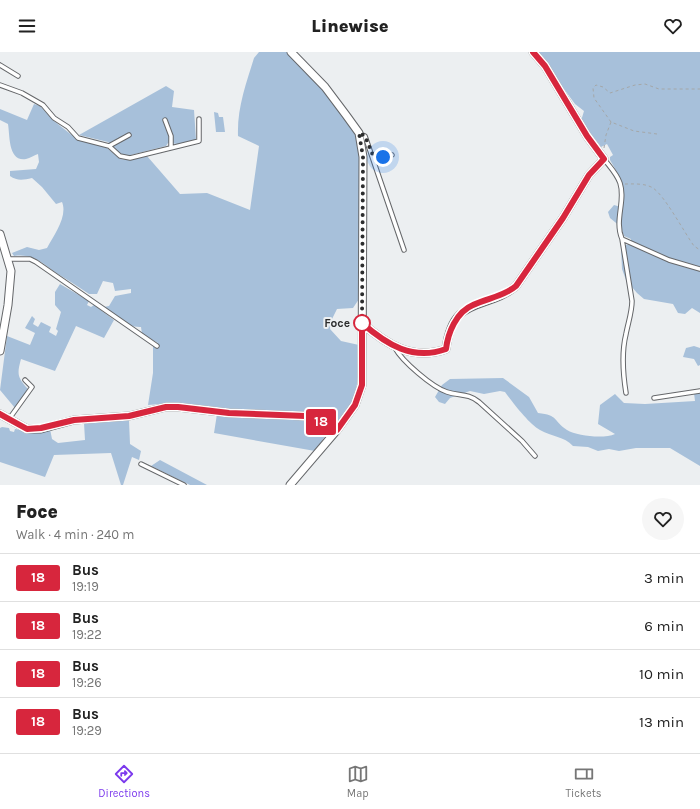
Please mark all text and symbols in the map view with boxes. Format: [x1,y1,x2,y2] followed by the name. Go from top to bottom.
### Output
[16,15,38,37] icon: menu
[311,15,389,37] text: Linewise
[662,15,684,37] icon: heart
[373,147,393,167] your location
[353,314,371,332] marker: Foce
[324,316,350,330] place label: Foce
[303,409,339,435] line badge: 18
[314,413,328,430] text: 18
[642,498,684,540] button: heart
[16,501,58,523] text: Foce
[16,527,134,542] text: Walk · 4 min · 240 m
[72,561,99,579] text: Bus
[31,569,45,586] text: 18
[644,569,684,587] text: 3 min
[72,579,99,594] text: 19:19
[72,609,99,627] text: Bus
[31,617,45,634] text: 18
[644,617,684,635] text: 6 min
[72,627,102,642] text: 19:22
[72,657,99,675] text: Bus
[31,665,45,682] text: 18
[639,665,684,683] text: 10 min
[72,675,102,690] text: 19:26
[72,705,99,723] text: Bus
[31,713,45,730] text: 18
[639,713,684,731] text: 13 min
[72,723,102,738] text: 19:29
[98,763,150,800] tab: Directions
[347,763,369,800] tab: Map
[565,763,602,800] tab: Tickets

